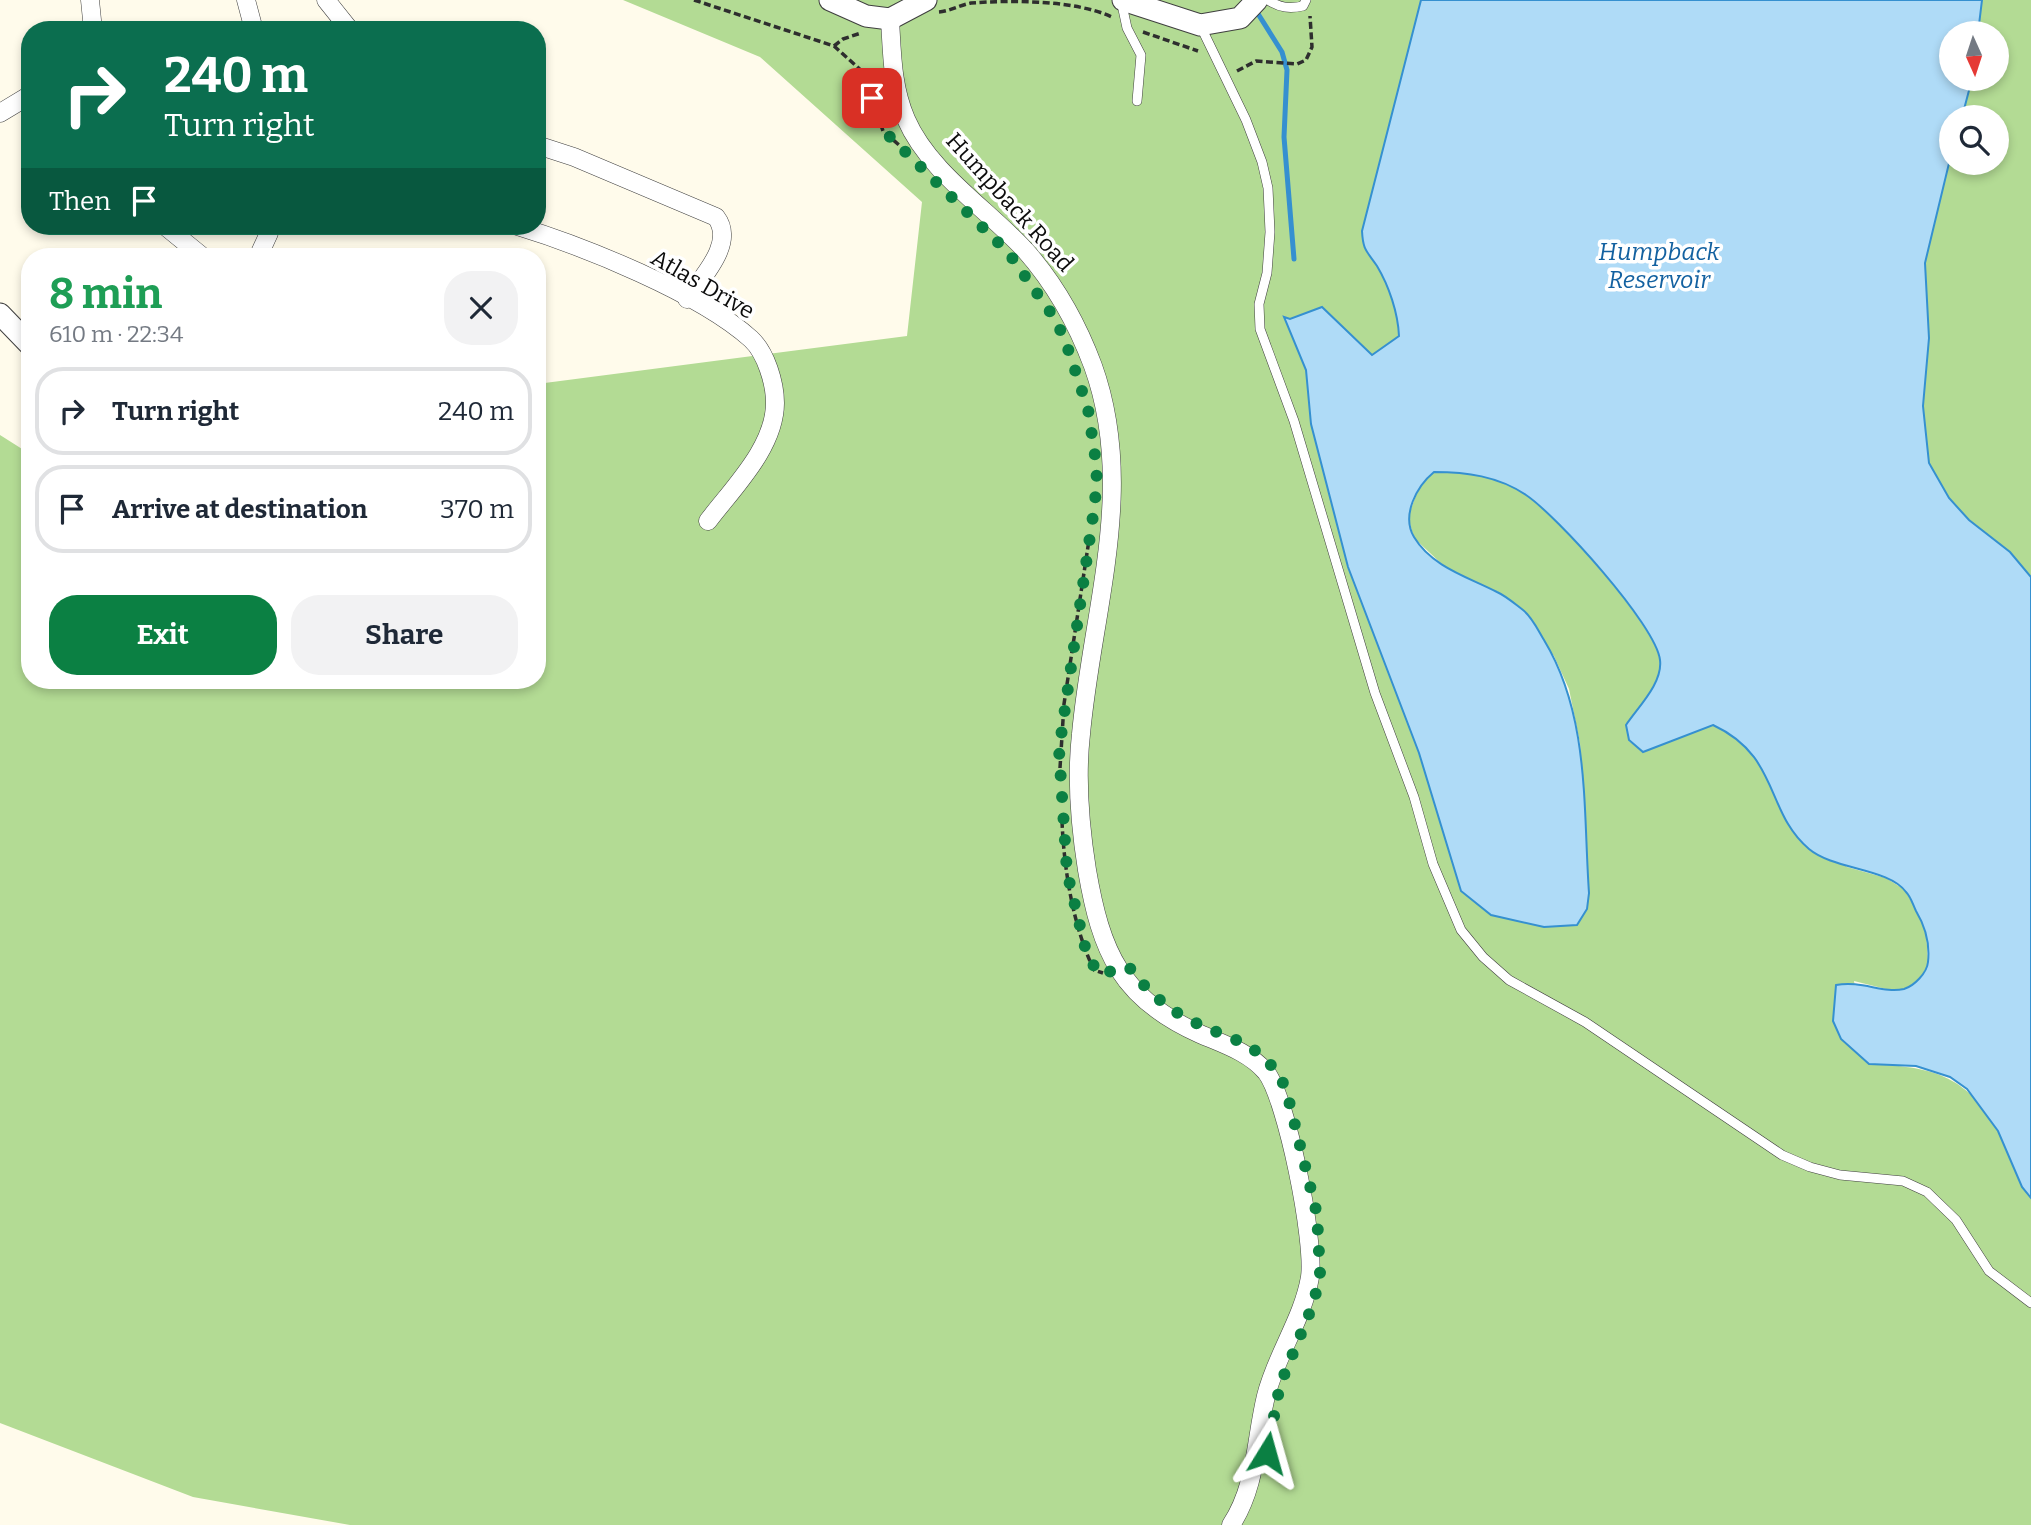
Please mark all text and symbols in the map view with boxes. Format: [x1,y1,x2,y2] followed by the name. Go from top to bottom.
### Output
[1939,21,2009,91] north arrow
[1939,21,2009,175] map controls
[164,46,308,105] text: 240 m
[49,49,140,140] icon: right
[842,68,902,128] pin
[853,79,891,117] icon: arrive
[1939,105,2009,175] button: search
[164,106,315,144] text: Turn right
[940,127,1080,277] street label: Humpback Road
[125,182,163,220] icon: arrive
[49,186,111,217] text: Then
[1599,238,1720,294] water label: Humpback Reservoir
[646,243,760,325] street label: Atlas Drive
[49,269,162,319] text: 8 min
[444,271,518,345] button: close
[49,320,183,348] text: 610 m · 22:34
[53,392,91,430] icon: right
[112,396,239,427] text: Turn right
[438,396,514,427] text: 240 m
[53,490,91,528] icon: arrive
[112,494,367,525] text: Arrive at destination
[440,494,514,525] text: 370 m
[49,595,277,675] button: Exit
[291,595,518,675] button: Share
[1230,1416,1304,1490] position arrow

